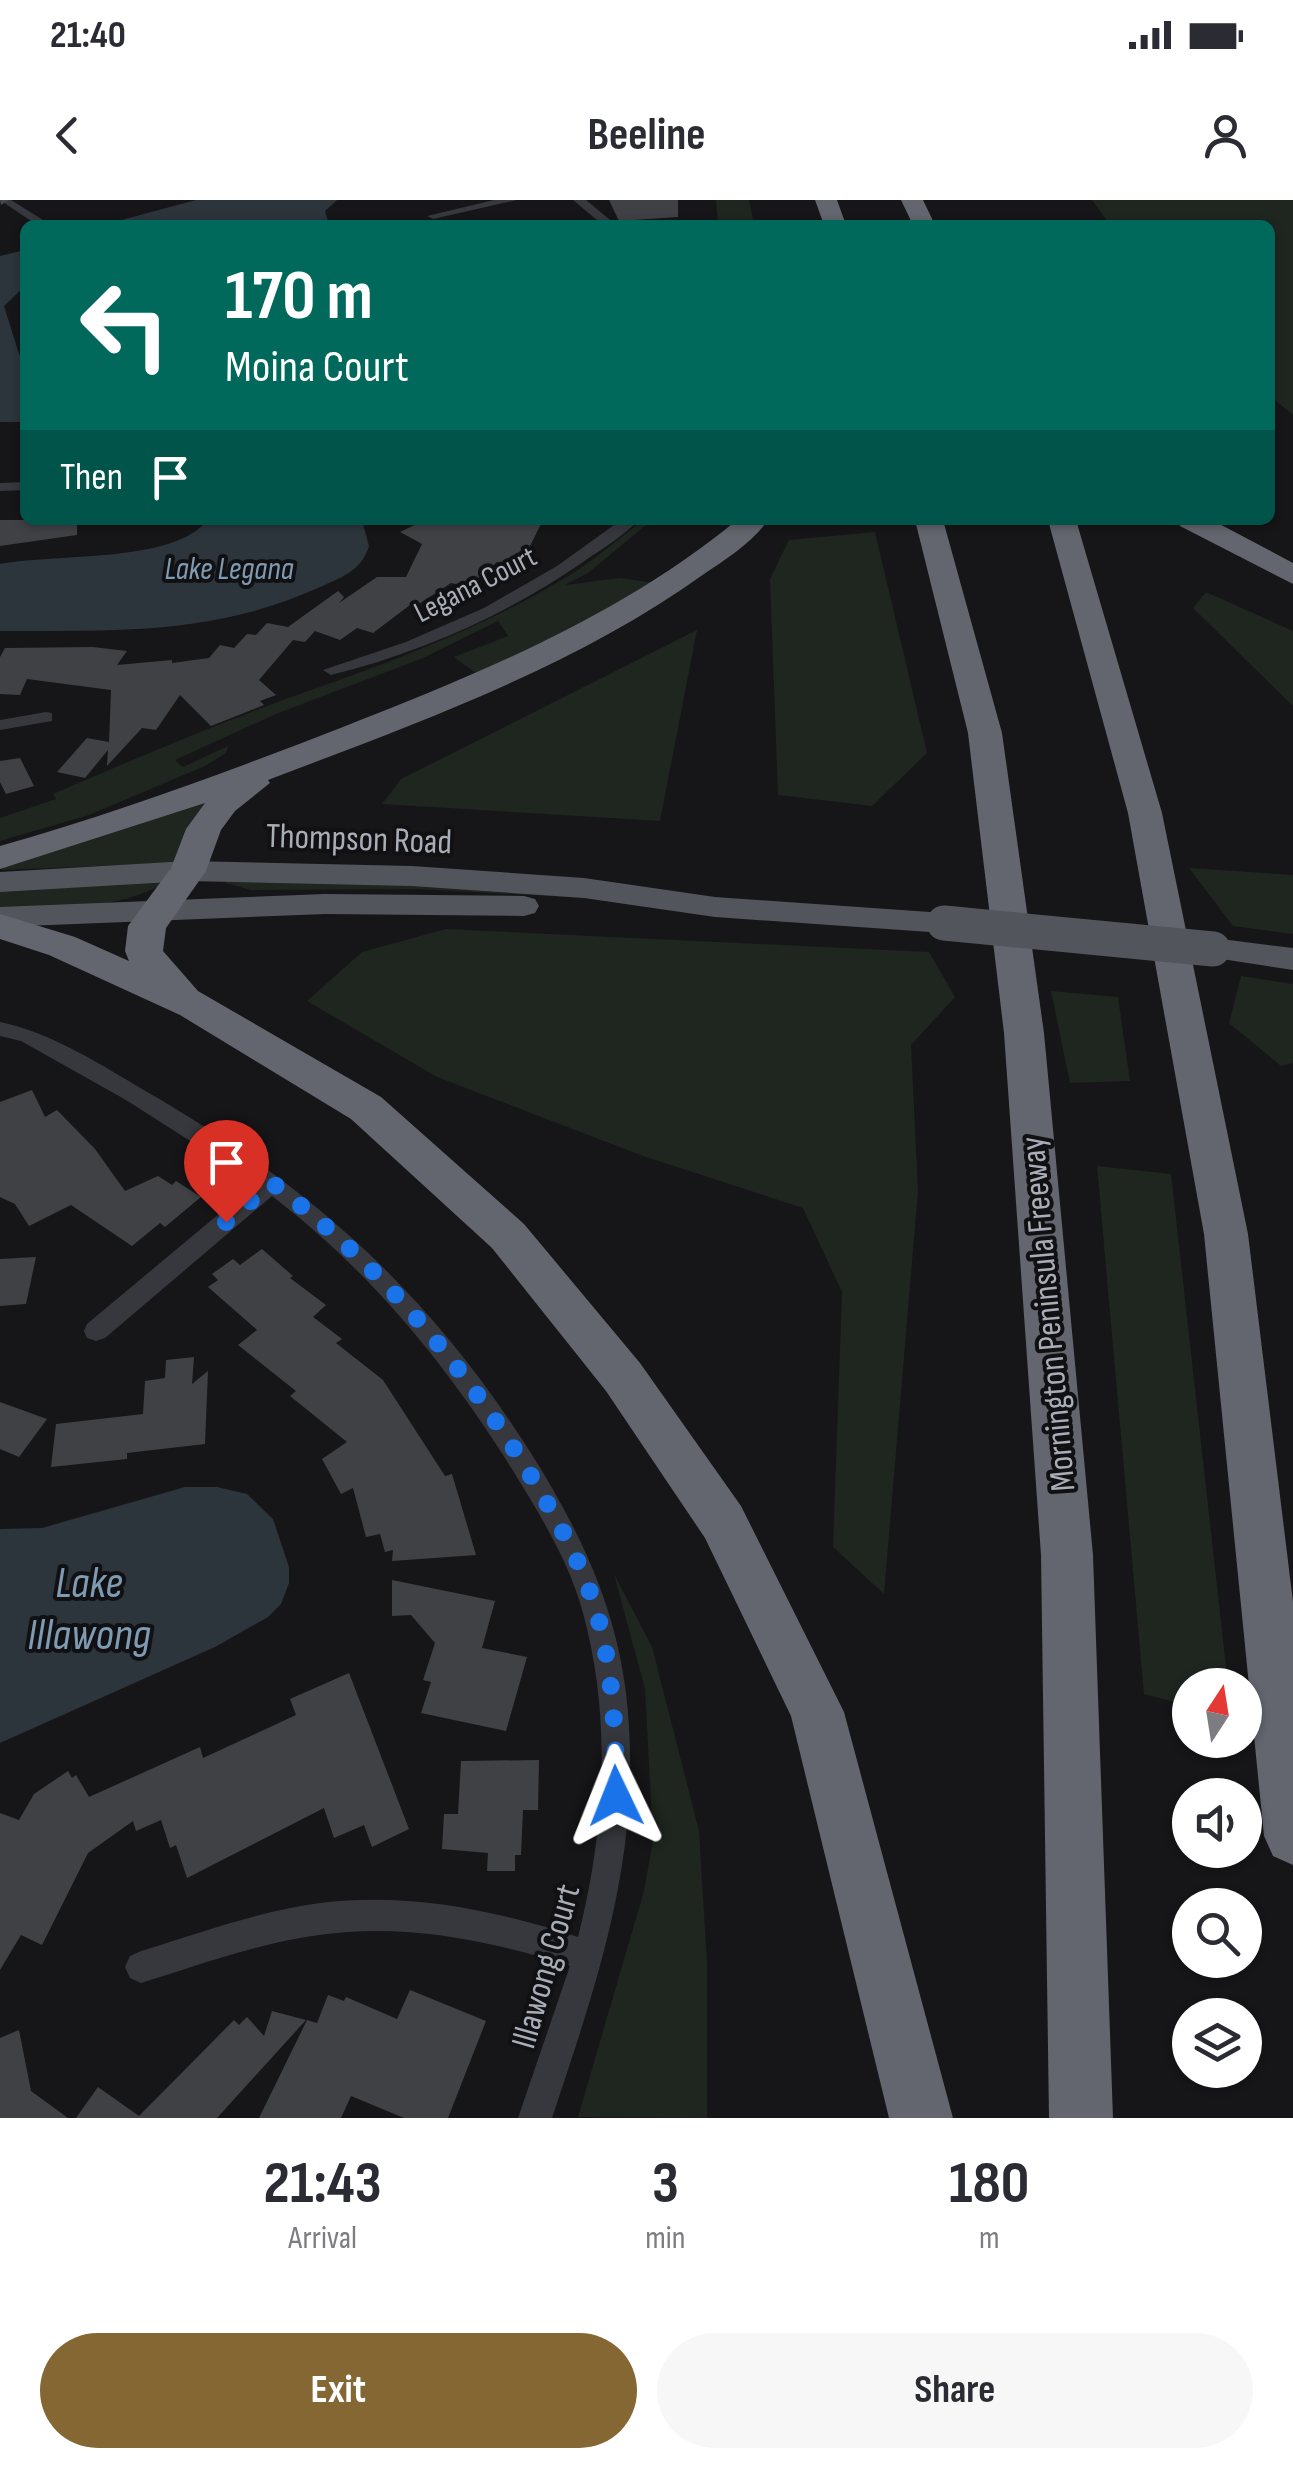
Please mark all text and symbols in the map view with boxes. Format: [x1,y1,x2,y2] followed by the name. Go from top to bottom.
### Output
[50,13,126,58] text: 21:40
[40,108,95,163] icon: back
[588,108,705,163] text: Beeline
[1198,108,1253,163] icon: person
[225,255,373,339] text: 170 m
[60,260,190,390] icon: left
[225,340,409,395] text: Moina Court
[143,450,198,505] icon: arrive
[60,455,123,500] text: Then
[408,539,543,631] street label: Legana Court
[164,550,294,589] water label: Lake Legana
[265,815,453,864] street label: Thompson Road
[184,1120,269,1223] pin
[199,1135,254,1190] icon: arrive
[1012,1135,1085,1493] street label: Mornington Peninsula Freeway
[27,1556,151,1663] water label: Lake Illawong
[1172,1668,1262,1758] north arrow
[1172,1668,1262,2088] map controls
[564,1744,668,1848] position arrow
[1172,1778,1262,1868] button: sound
[502,1879,590,2054] street label: Illawong Court
[1172,1888,1262,1978] button: search
[1172,1998,1262,2088] button: layers
[264,2148,382,2220] text: 21:43
[652,2148,679,2220] text: 3
[949,2148,1029,2220] text: 180
[288,2219,357,2258] text: Arrival
[645,2219,685,2258] text: min
[979,2219,999,2258] text: m
[40,2333,637,2448] button: Exit
[657,2333,1253,2448] button: Share

